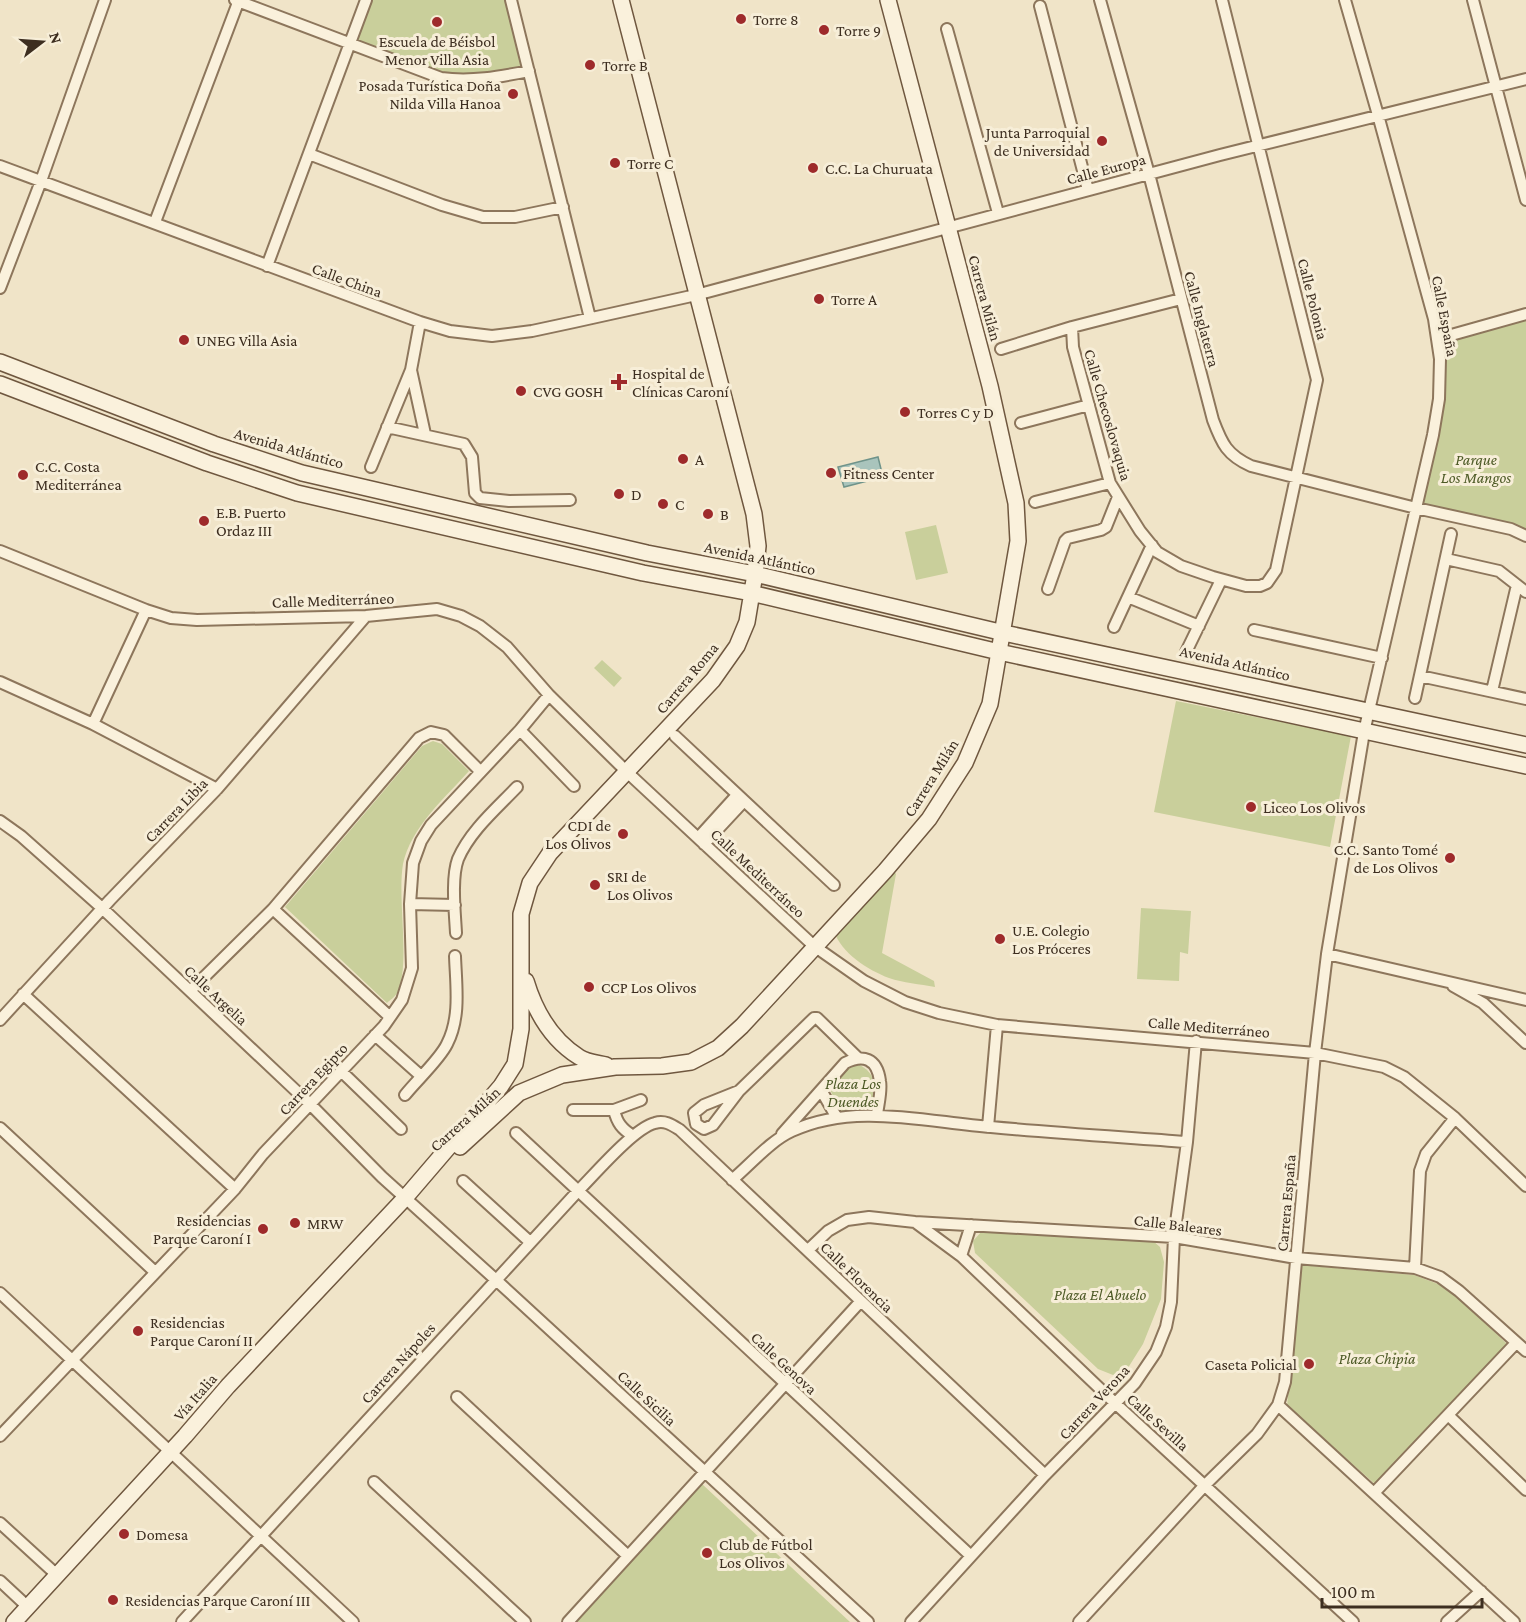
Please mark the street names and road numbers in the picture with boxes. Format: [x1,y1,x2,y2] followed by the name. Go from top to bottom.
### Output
[1065,150,1148,189] street label: Calle Europa
[965,253,1005,343] street label: Carrera Milán
[1295,257,1331,342] street label: Calle Polonia
[310,259,385,301] street label: Calle China
[1180,269,1223,370] street label: Calle Inglaterra
[1428,274,1461,359] street label: Calle España
[1080,347,1135,484] street label: Calle Checoslovaquia
[232,424,346,472] street label: Avenida Atlántico
[703,538,817,578] street label: Avenida Atlántico
[272,589,395,611] street label: Calle Mediterráneo
[652,639,722,717] street label: Carrera Roma
[1178,642,1292,684] street label: Avenida Atlántico
[900,736,962,820] street label: Carrera Milán
[141,774,211,846] street label: Carrera Libia
[707,825,809,921] street label: Calle Mediterráneo
[180,961,252,1030] street label: Calle Argelia
[1147,1013,1271,1041] street label: Calle Mediterráneo
[275,1039,352,1119] street label: Carrera Egipto
[427,1083,504,1155] street label: Carrera Milán
[1273,1153,1300,1252] street label: Carrera España
[1133,1211,1223,1239] street label: Calle Baleares
[817,1238,897,1316] street label: Calle Florencia
[357,1319,439,1407] street label: Carrera Nápoles
[748,1328,821,1398] street label: Calle Genova
[1055,1361,1133,1443] street label: Carrera Verona
[614,1367,680,1430] street label: Calle Sicilia
[170,1370,220,1424] street label: Vía Italia
[1124,1390,1193,1455] street label: Calle Sevilla

